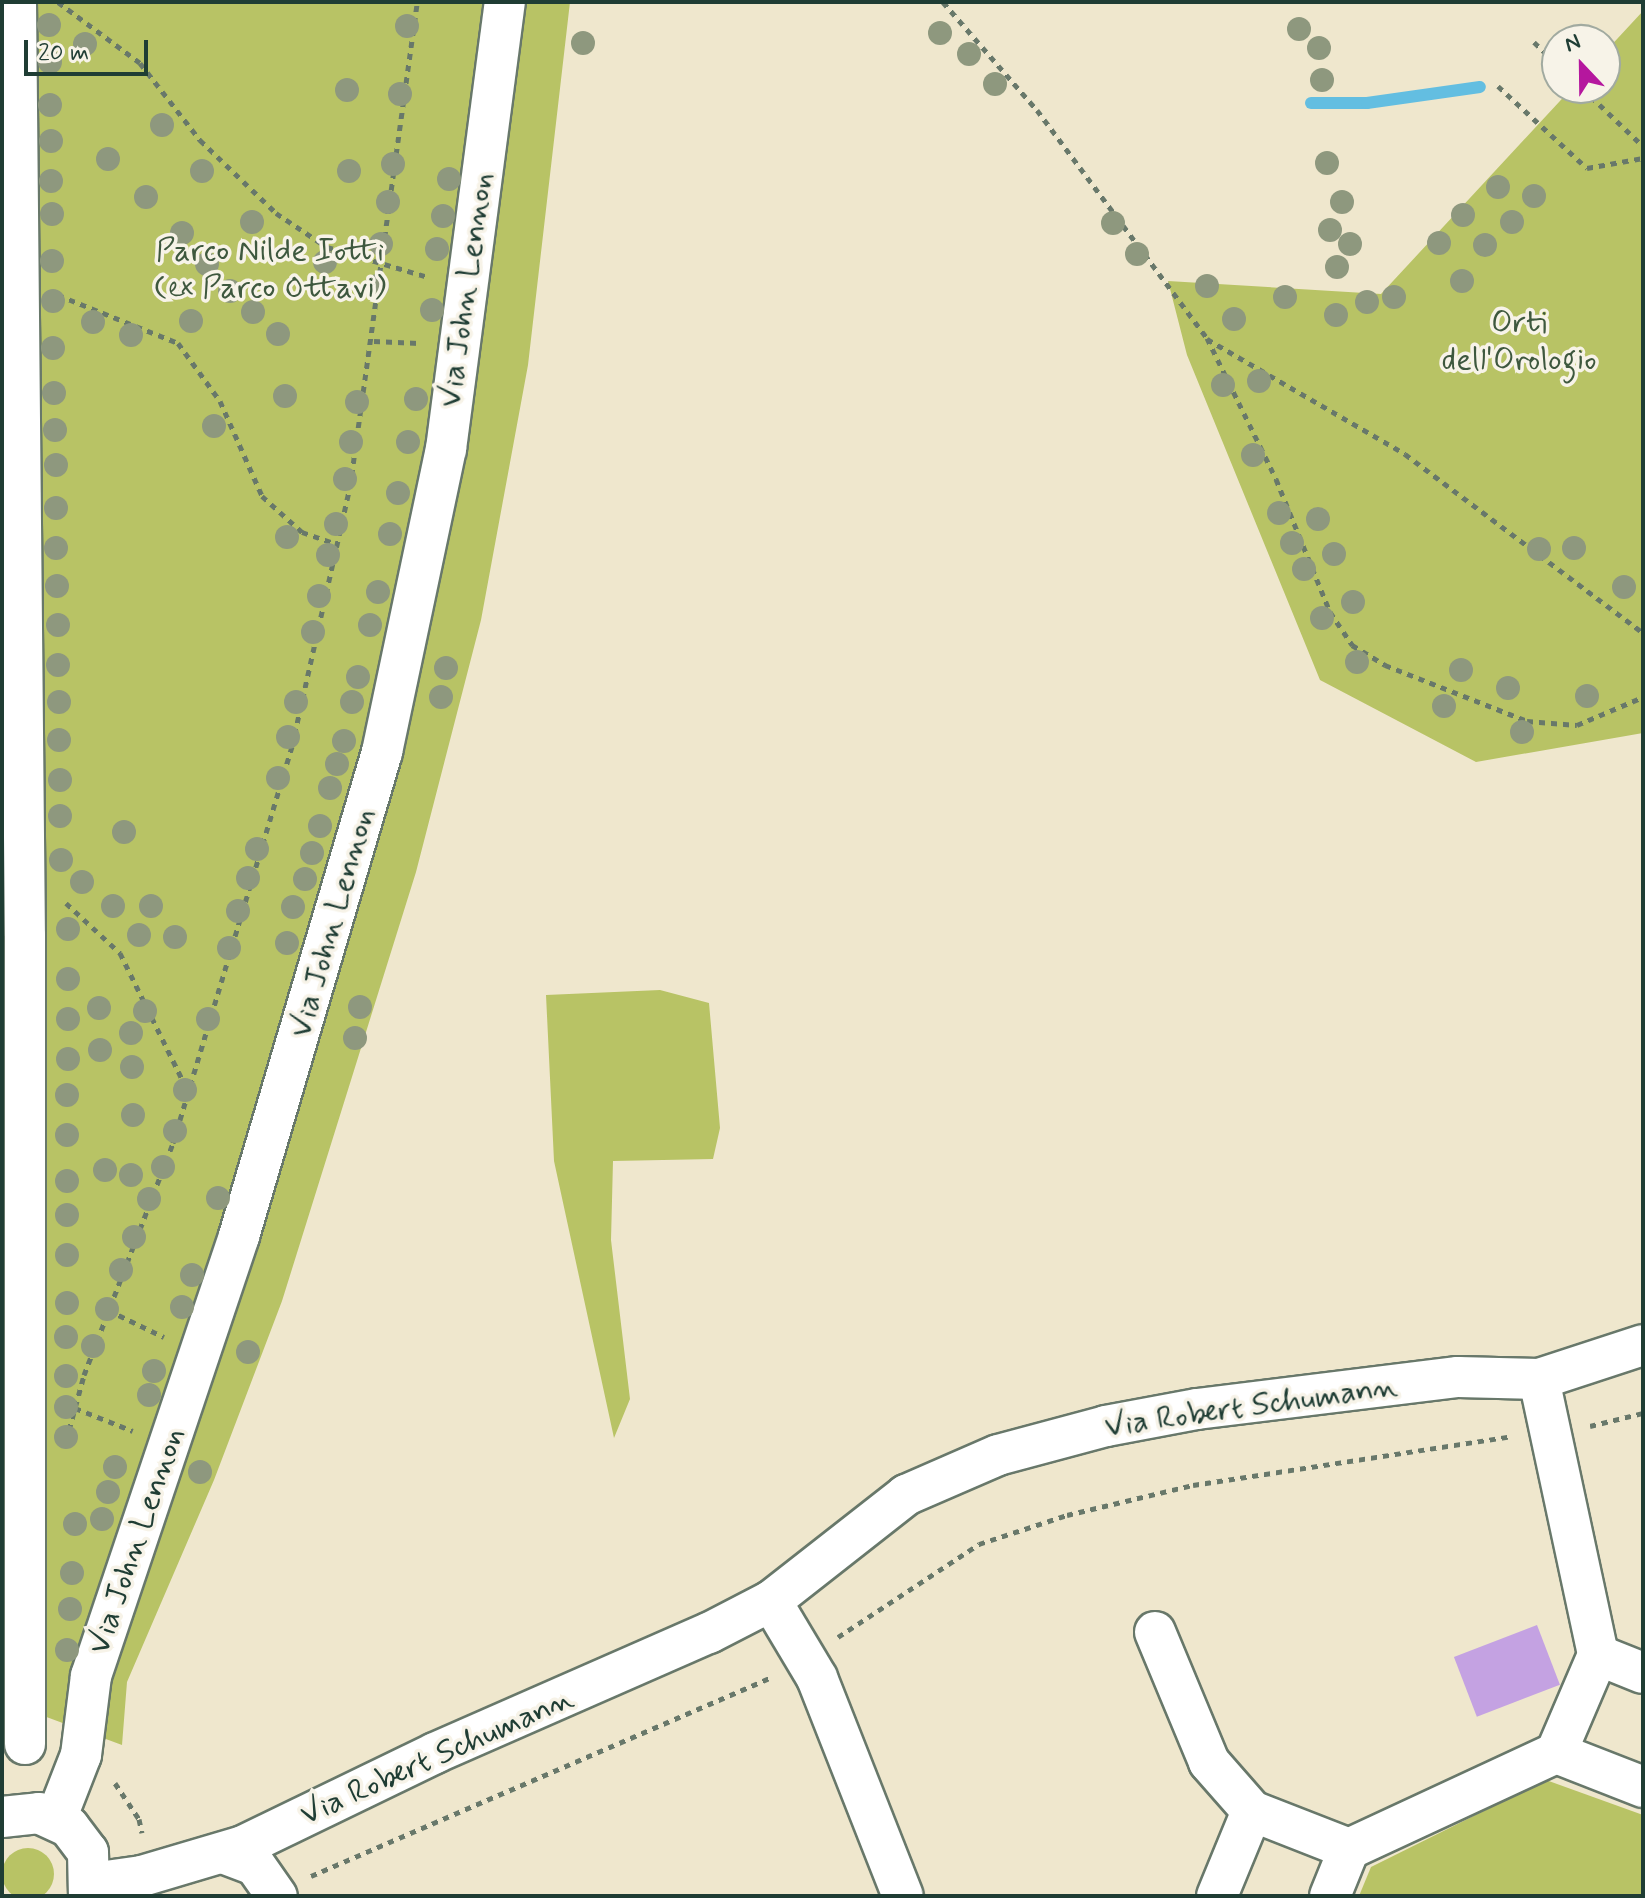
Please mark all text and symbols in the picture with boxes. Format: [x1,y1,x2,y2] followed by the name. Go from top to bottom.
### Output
[28,24,152,74] scale bar
[1541,24,1621,104] north arrow
[1561,28,1585,59] text: N
[38,38,89,69] text: 20 m
[431,169,503,411] street label: Via John Lennon
[153,233,387,308] park label: Parco Nilde Iotti (ex Parco Ottavi)
[1441,305,1597,380] park label: Orti dell'Orologio
[282,803,384,1043] street label: Via John Lennon
[1102,1367,1400,1447] street label: Via Robert Schumann
[80,1422,194,1660] street label: Via John Lennon
[294,1679,580,1835] street label: Via Robert Schumann

